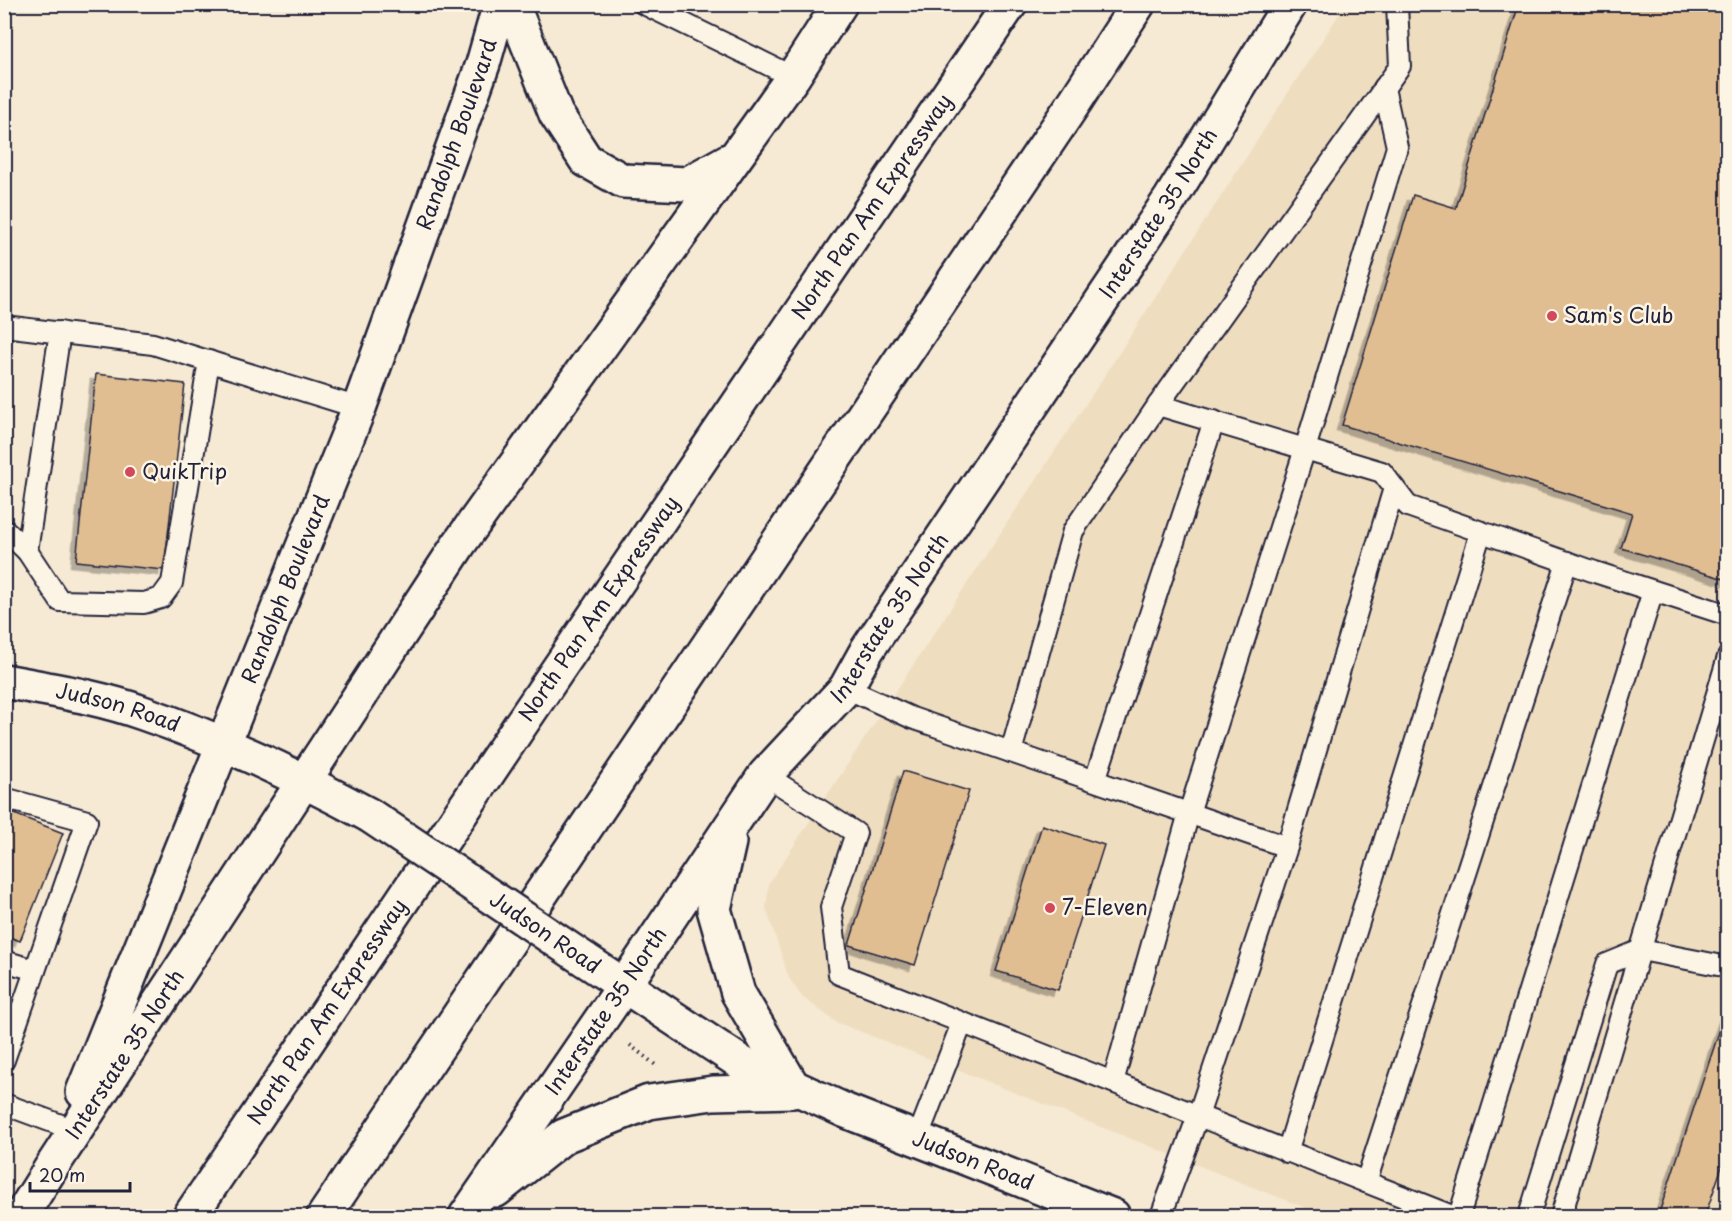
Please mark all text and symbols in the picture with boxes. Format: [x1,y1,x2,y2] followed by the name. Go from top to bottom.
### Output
[406,35,503,234] street label: Randolph Boulevard
[782,86,959,325] street label: North Pan Am Expressway
[1090,121,1224,304] street label: Interstate 35 North
[1564,298,1673,330] place label: Sam's Club
[1545,309,1559,323] marker: Sam's Club
[142,454,227,486] place label: QuikTrip
[123,465,137,479] marker: QuikTrip
[231,489,337,688] street label: Randolph Boulevard
[509,489,686,727] street label: North Pan Am Expressway
[822,526,955,710] street label: Interstate 35 North
[53,673,185,739] street label: Judson Road
[484,882,608,980] street label: Judson Road
[1062,890,1148,922] place label: 7-Eleven
[238,891,413,1130] street label: North Pan Am Expressway
[1043,901,1057,915] marker: 7-Eleven
[536,920,673,1101] street label: Interstate 35 North
[56,962,191,1145] street label: Interstate 35 North
[908,1121,1039,1197] street label: Judson Road
[30,1155,130,1193] scale bar
[39,1161,85,1188] text: 20 m

